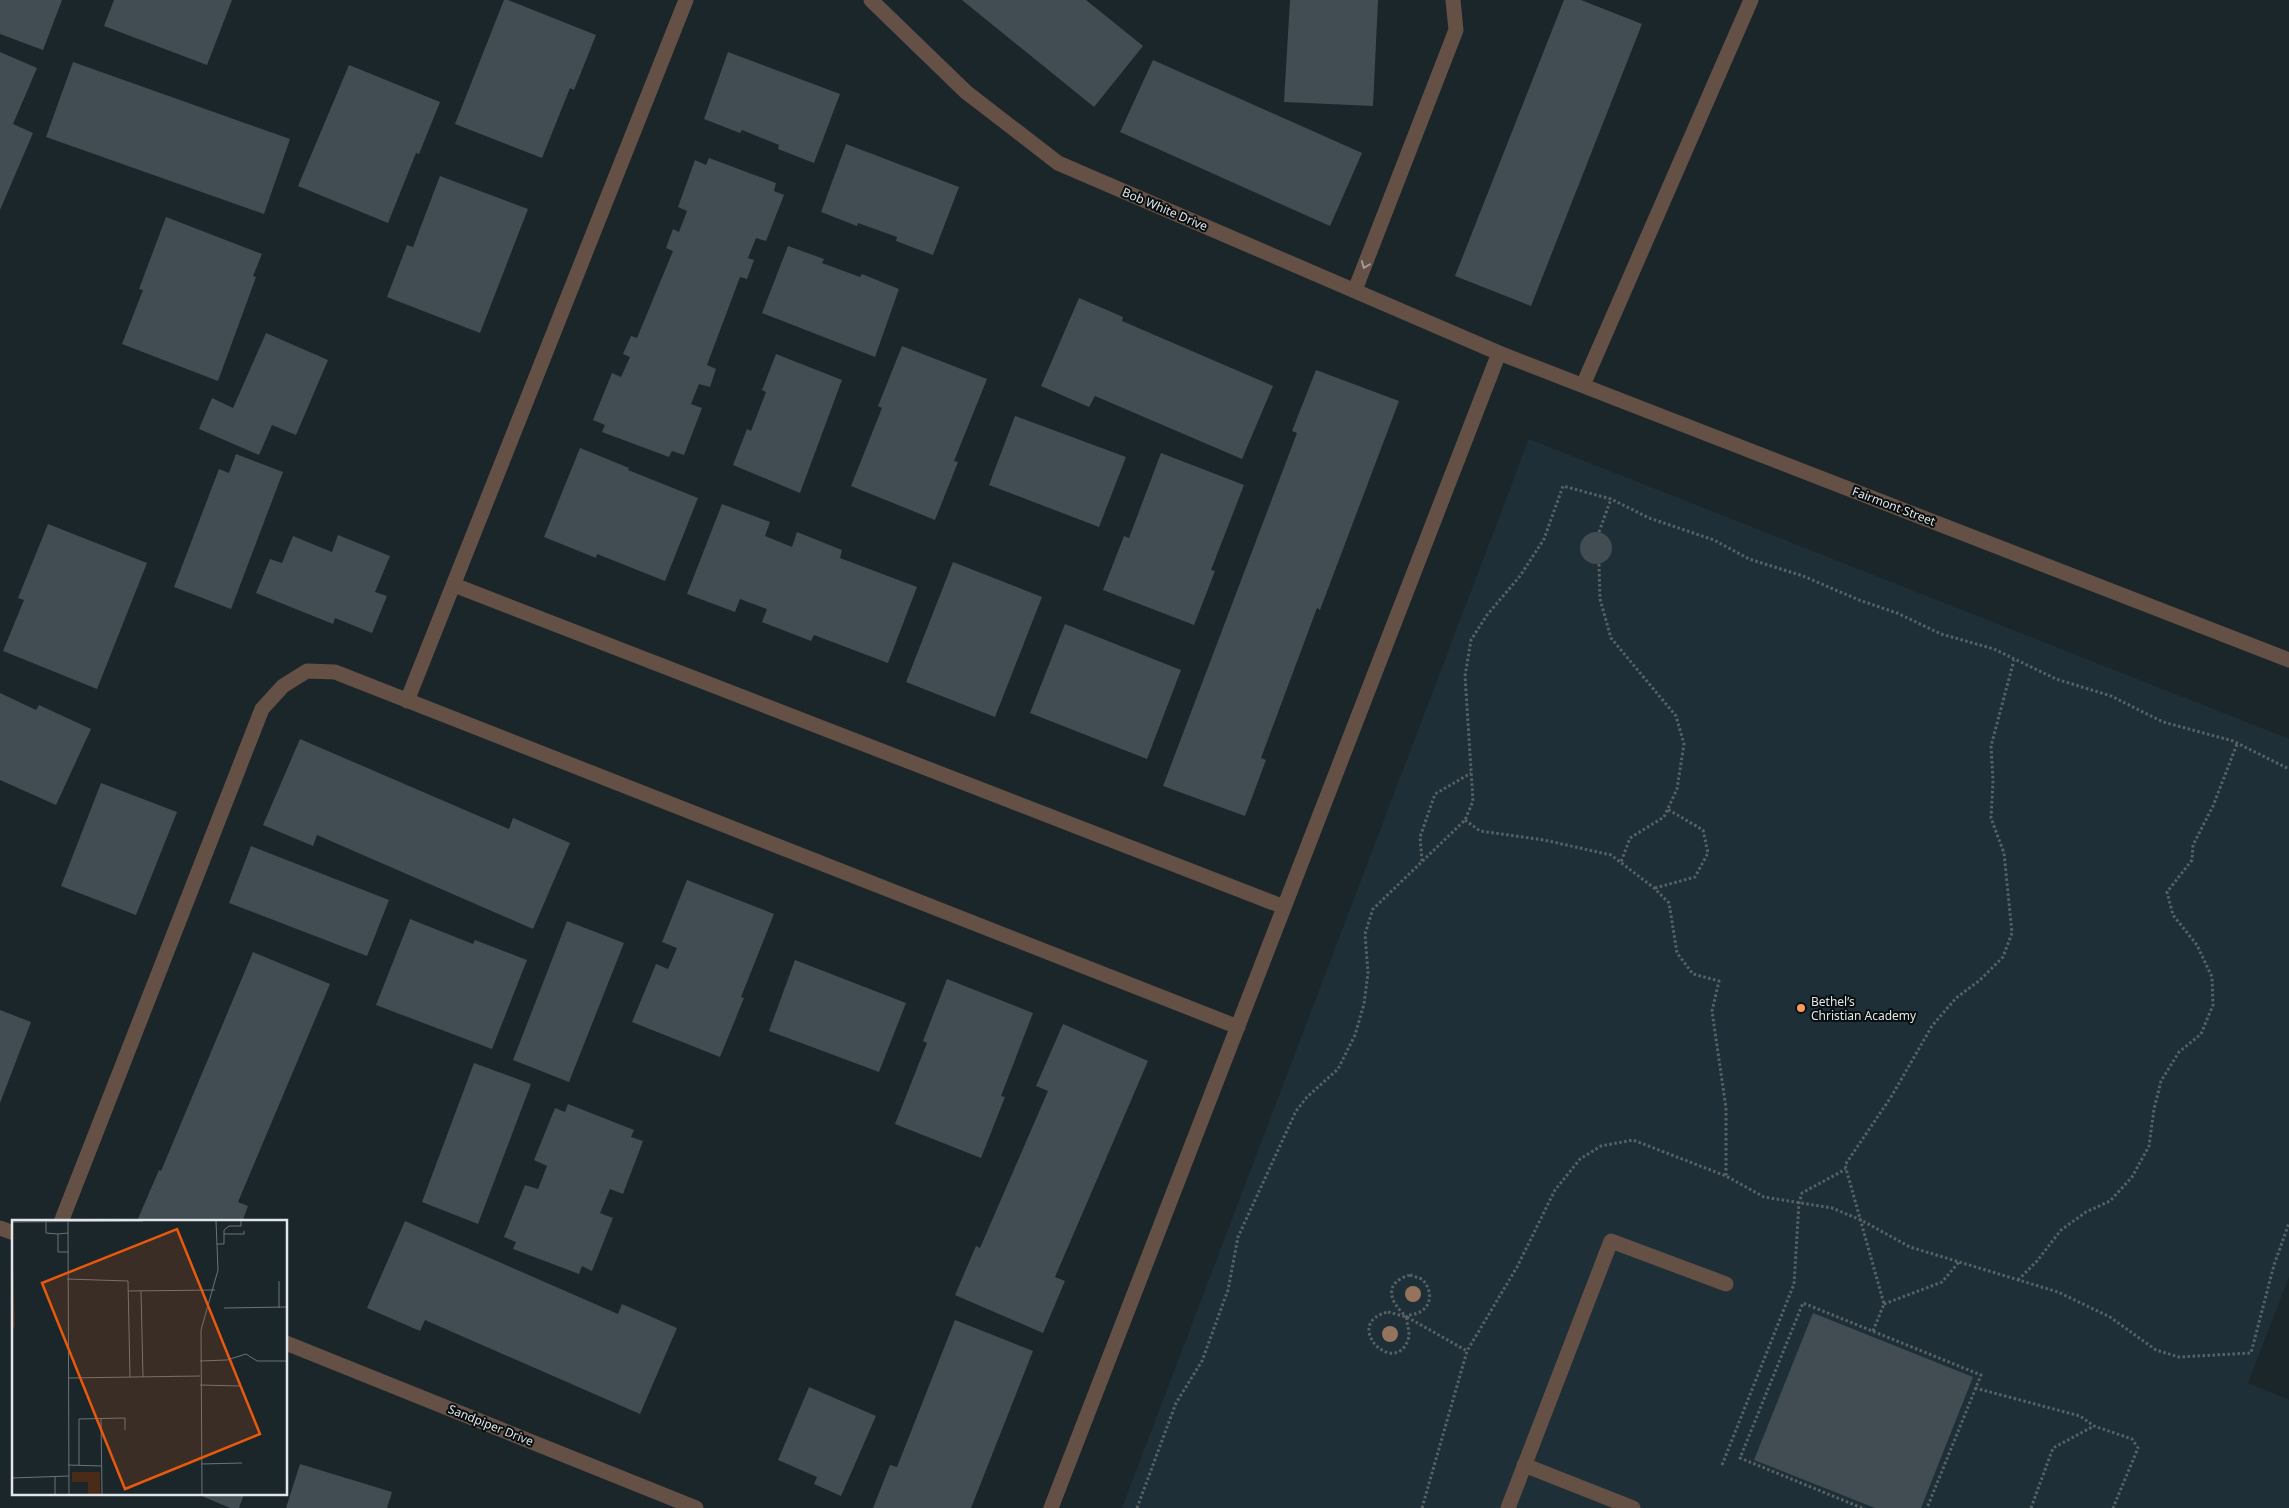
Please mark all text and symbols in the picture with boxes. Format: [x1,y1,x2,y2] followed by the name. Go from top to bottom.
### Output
[1120,183,1210,235] street label: Bob White Drive
[1361,260,1371,269] one-way arrow
[1850,482,1939,530] street label: Fairmont Street
[1811,993,1917,1024] place label: Bethel’s Christian Academy
[1795,1002,1807,1014] marker: Bethel’s Christian Academy
[12,1220,288,1496] inset map
[446,1400,536,1450] street label: Sandpiper Drive

